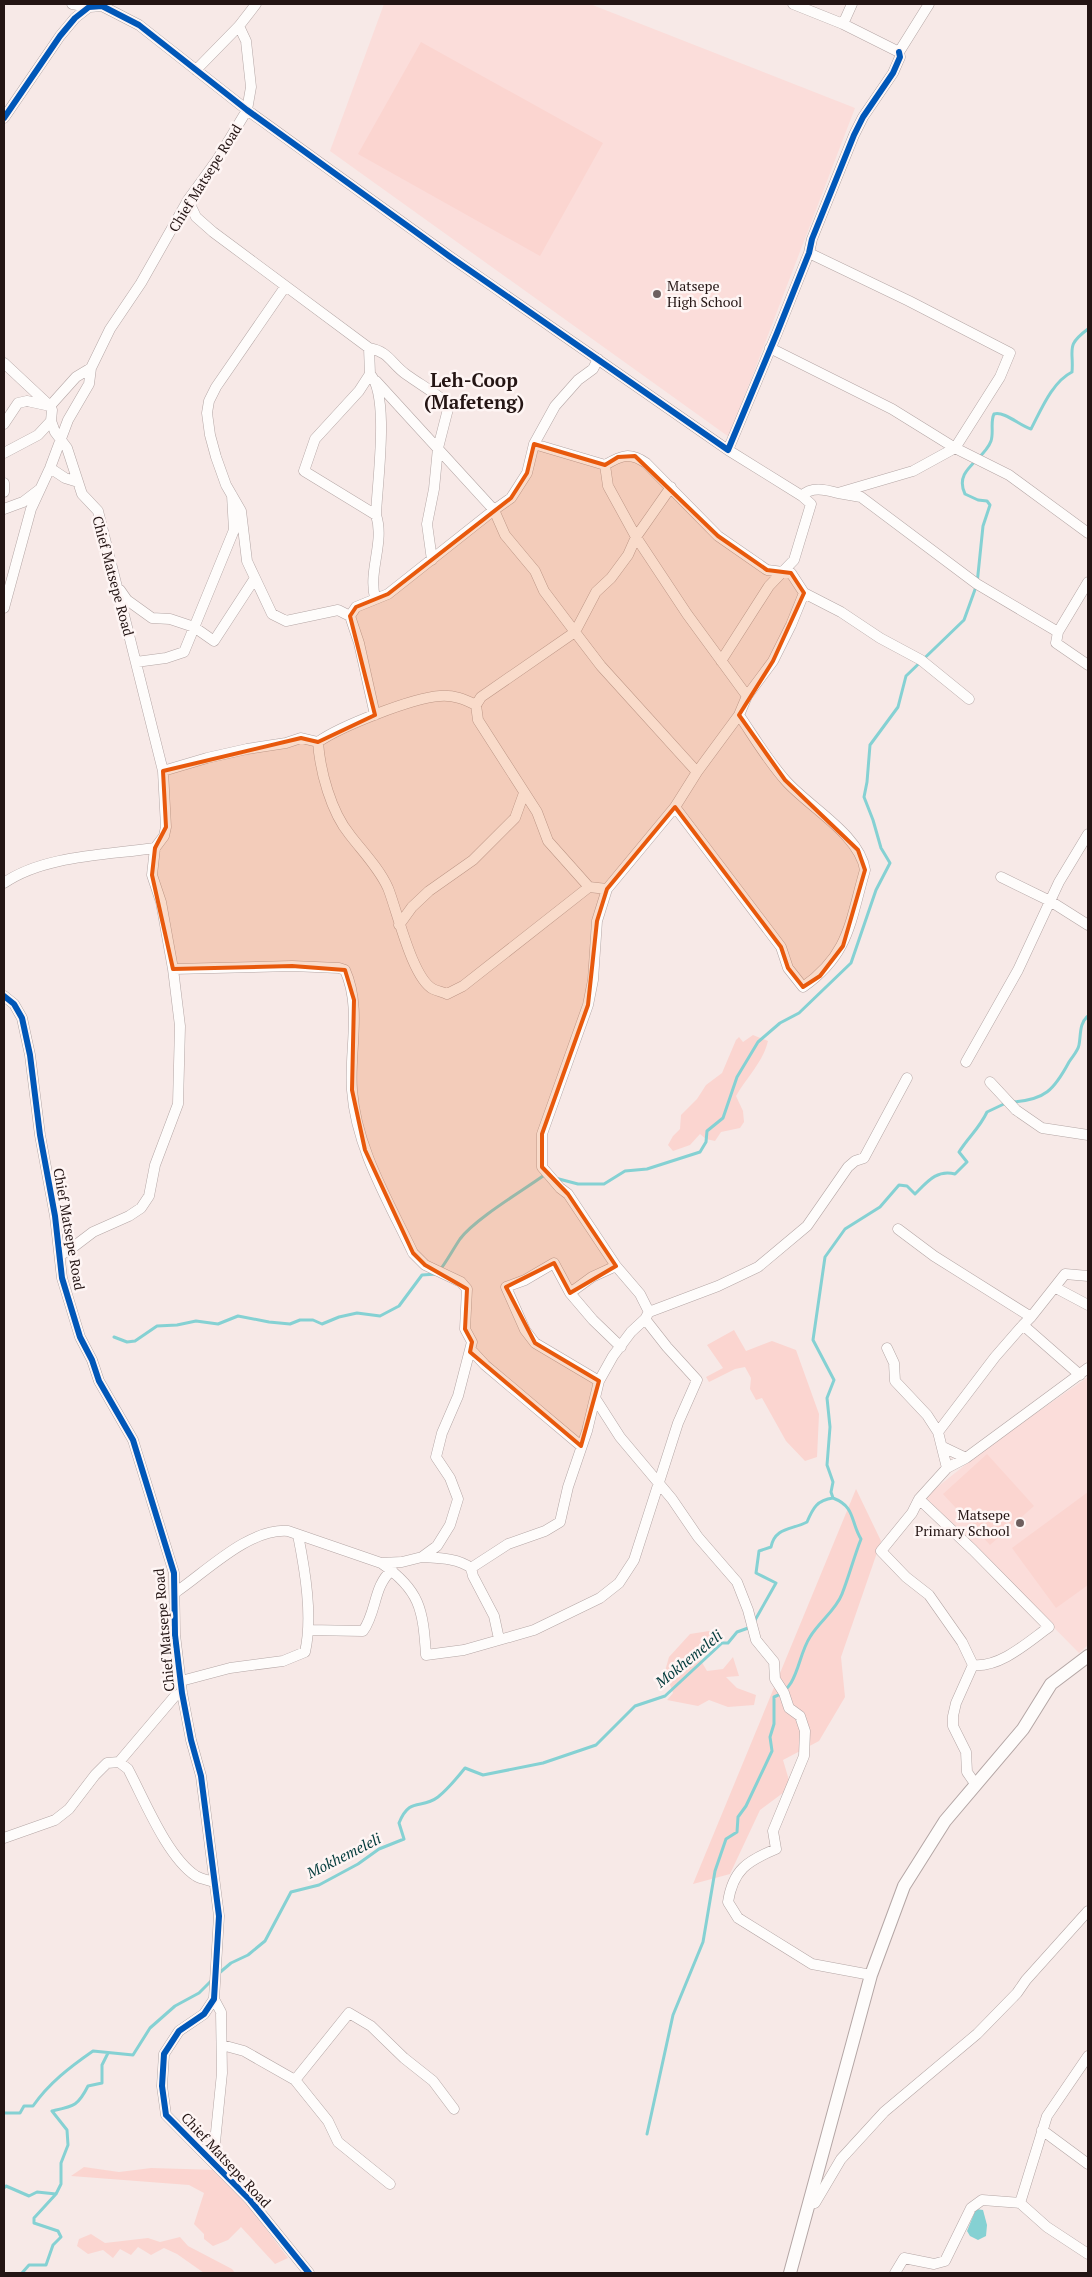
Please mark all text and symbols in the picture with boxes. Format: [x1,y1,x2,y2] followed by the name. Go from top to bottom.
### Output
[164,120,246,235] street label: Chief Matsepe Road
[667,276,742,311] place label: Matsepe High School
[651,288,663,300] marker: Matsepe High School
[424,367,524,414] district label: Leh-Coop (Mafeteng)
[88,514,139,638] street label: Chief Matsepe Road
[49,1166,90,1292] street label: Chief Matsepe Road
[915,1505,1010,1540] place label: Matsepe Primary School
[1014,1517,1026,1529] marker: Matsepe Primary School
[149,1567,178,1693] street label: Chief Matsepe Road
[650,1625,727,1692] water label: Mokhemeleli
[302,1827,385,1883] water label: Mokhemeleli
[177,2108,276,2212] street label: Chief Matsepe Road

